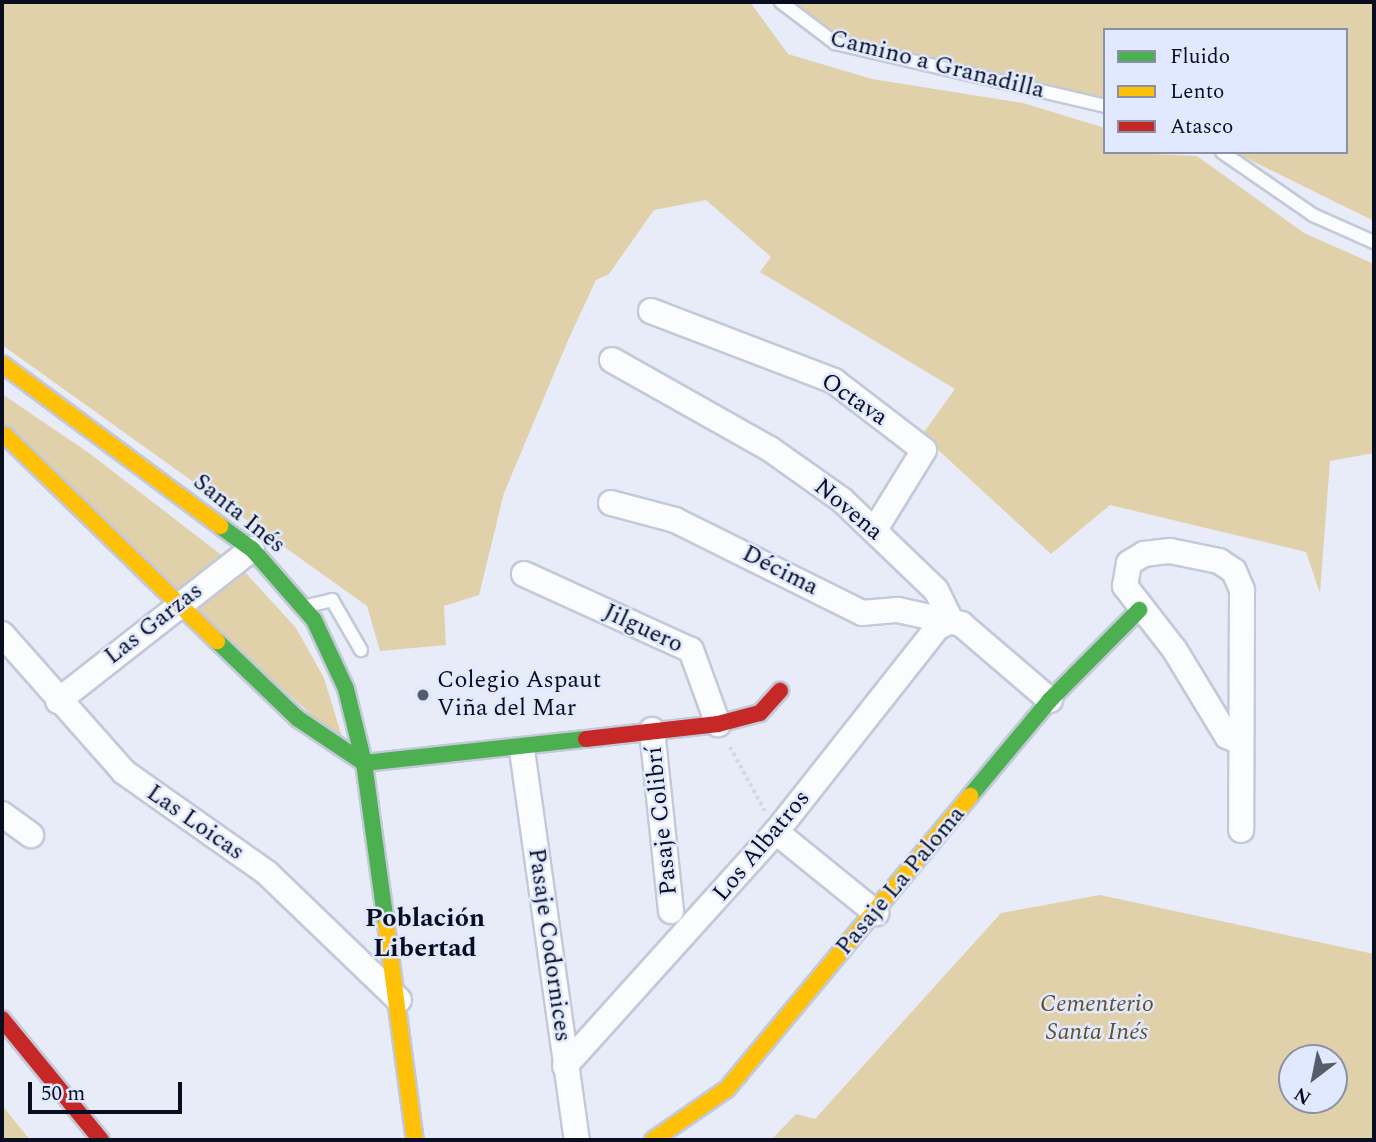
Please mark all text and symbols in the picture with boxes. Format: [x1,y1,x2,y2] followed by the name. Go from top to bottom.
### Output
[827,24,1047,106] street label: Camino a Granadilla
[1103,28,1348,154] legend
[1170,41,1230,73] text: Fluido
[1170,76,1224,108] text: Lento
[1170,111,1233,143] text: Atasco
[815,367,893,433] street label: Octava
[187,468,291,560] street label: Santa Inés
[808,473,888,547] street label: Novena
[737,540,823,602] street label: Décima
[99,577,209,671] street label: Las Garzas
[599,598,687,660] street label: Jilguero
[437,667,601,723] place label: Colegio Aspaut Viña del Mar
[415,687,431,703] marker: Colegio Aspaut Viña del Mar
[640,745,684,897] street label: Pasaje Colibrí
[141,779,249,867] street label: Las Loicas
[707,785,817,907] street label: Los Albatros
[830,801,972,961] street label: Pasaje La Paloma
[521,846,577,1044] street label: Pasaje Codornices
[365,903,485,964] district label: Población Libertad
[1040,991,1154,1047] park label: Cementerio Santa Inés
[1278,1044,1348,1114] north arrow
[32,1068,186,1112] scale bar
[41,1078,85,1110] text: 50 m
[1288,1079,1317,1112] text: N

